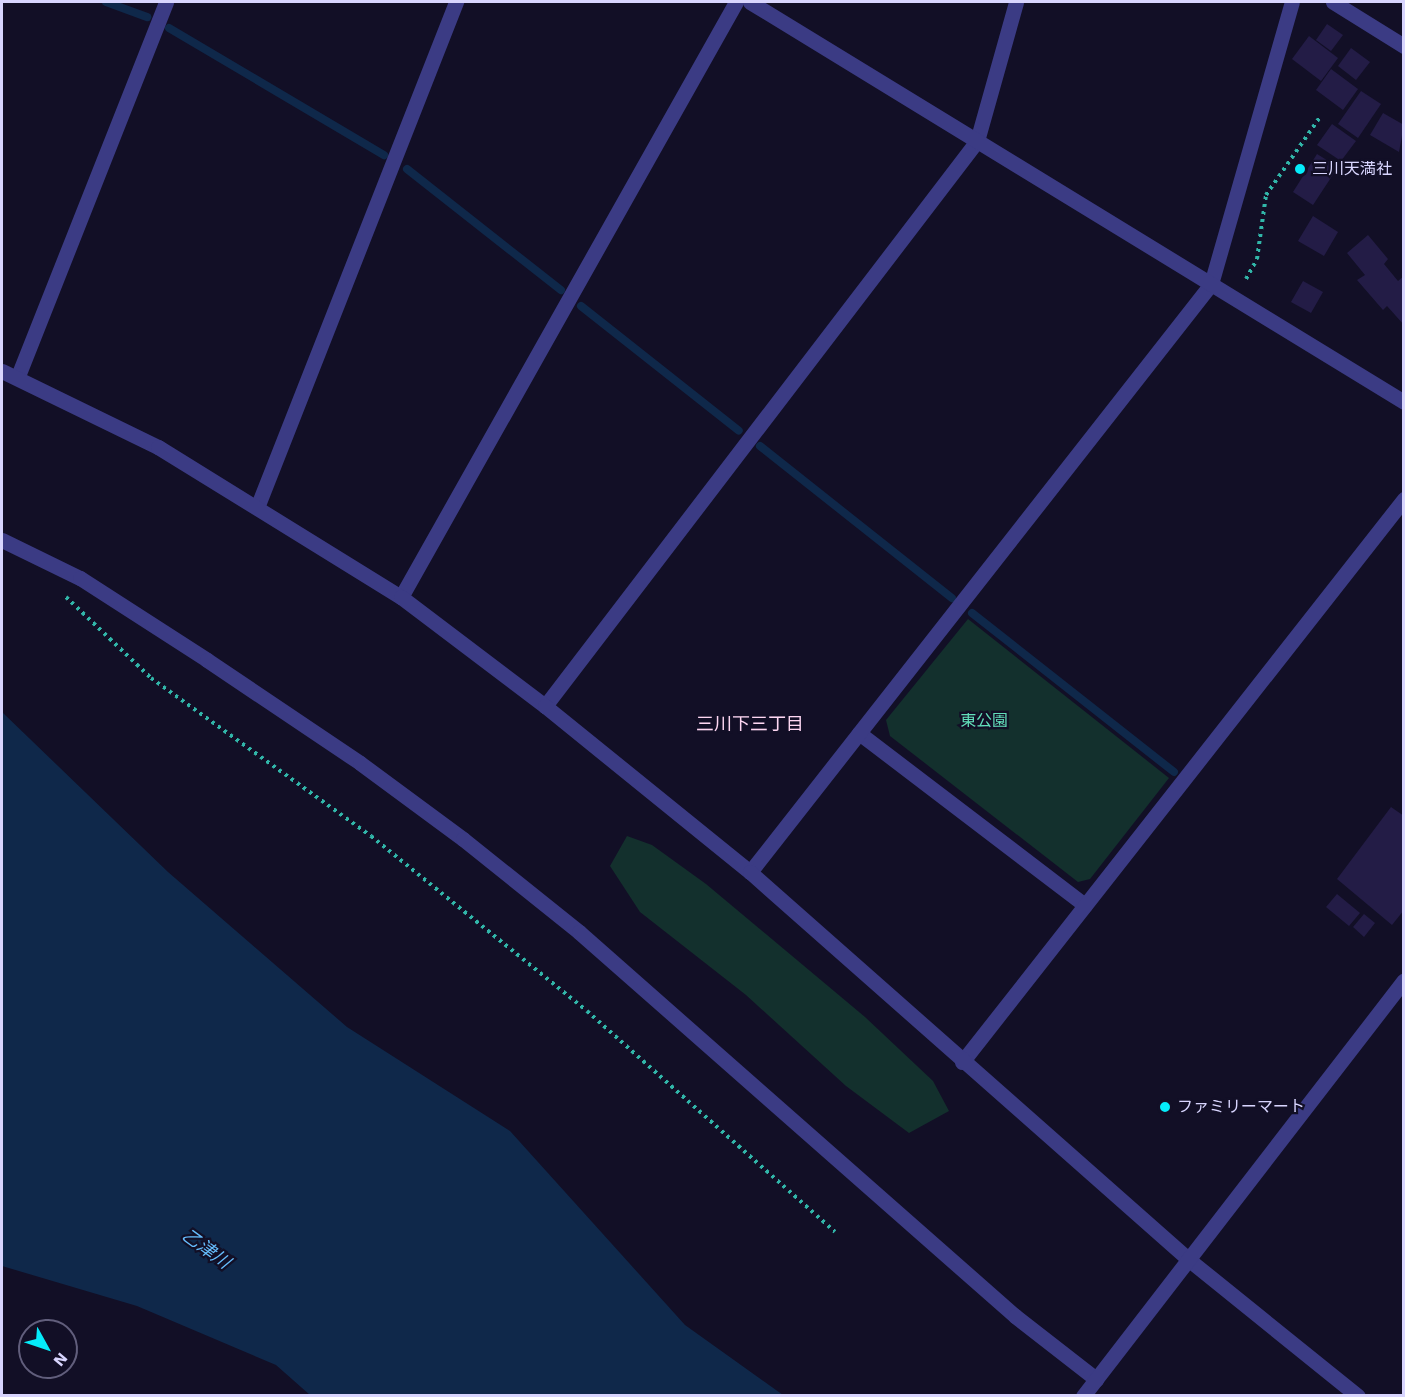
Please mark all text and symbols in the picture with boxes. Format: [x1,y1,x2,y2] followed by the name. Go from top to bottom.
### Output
[1312,159,1392,179] place label: 三川天満社
[1293,162,1307,176] marker: 三川天満社
[960,711,1008,731] park label: 東公園
[696,713,804,735] district label: 三川下三丁目
[1177,1097,1305,1117] place label: ファミリーマート
[1158,1100,1172,1114] marker: ファミリーマート
[178,1224,234,1274] water label: 乙津川
[18,1319,78,1379] north arrow
[50,1349,72,1370] text: N

